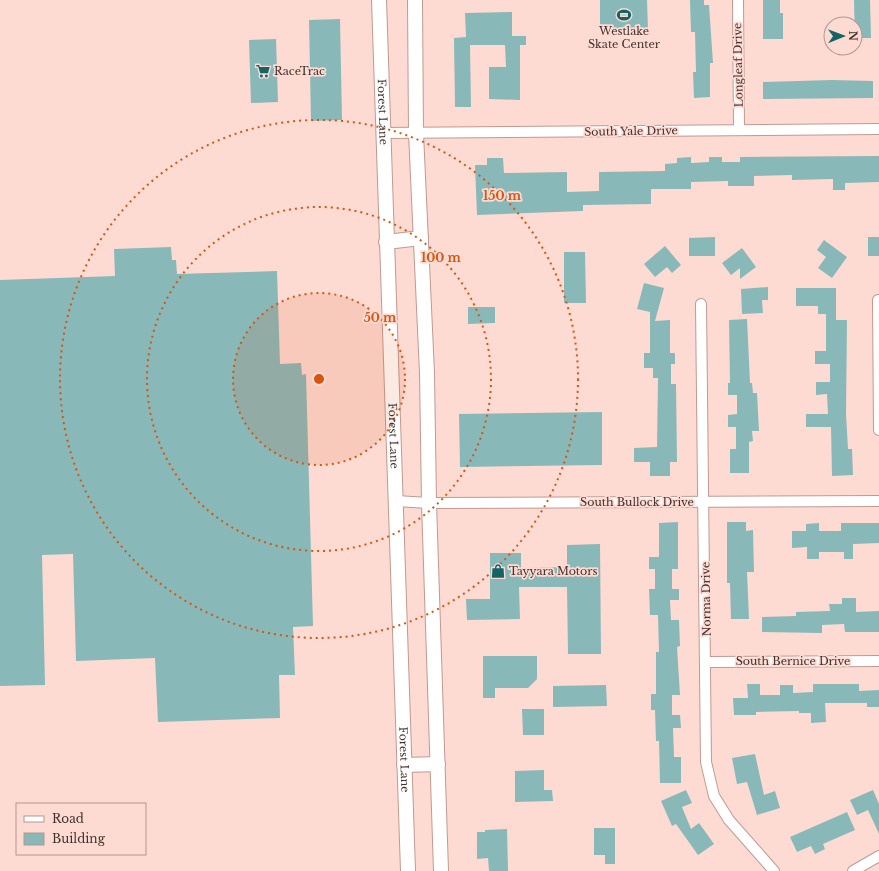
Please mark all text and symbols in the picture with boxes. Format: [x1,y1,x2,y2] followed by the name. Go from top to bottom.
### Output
[616,7,632,23] sports icon: Westlake Skate Center
[823,16,863,56] north arrow
[730,23,746,107] street label: Longleaf Drive
[588,24,661,51] place label: Westlake Skate Center
[846,31,860,42] text: N
[255,63,271,79] supermarket icon: RaceTrac
[274,64,325,78] place label: RaceTrac
[375,79,391,145] street label: Forest Lane
[584,123,678,139] street label: South Yale Drive
[483,188,522,203] text: 150 m
[421,250,462,265] text: 100 m
[364,310,397,325] text: 50 m
[312,372,326,386] centre of rings
[385,403,402,469] street label: Forest Lane
[580,495,694,509] street label: South Bullock Drive
[698,562,714,636] street label: Norma Drive
[490,563,506,579] shop icon: Tayyara Motors
[509,564,597,578] place label: Tayyara Motors
[736,654,850,668] street label: South Bernice Drive
[396,726,412,793] street label: Forest Lane
[16,803,146,855] legend
[52,811,84,826] text: Road
[52,831,106,846] text: Building

